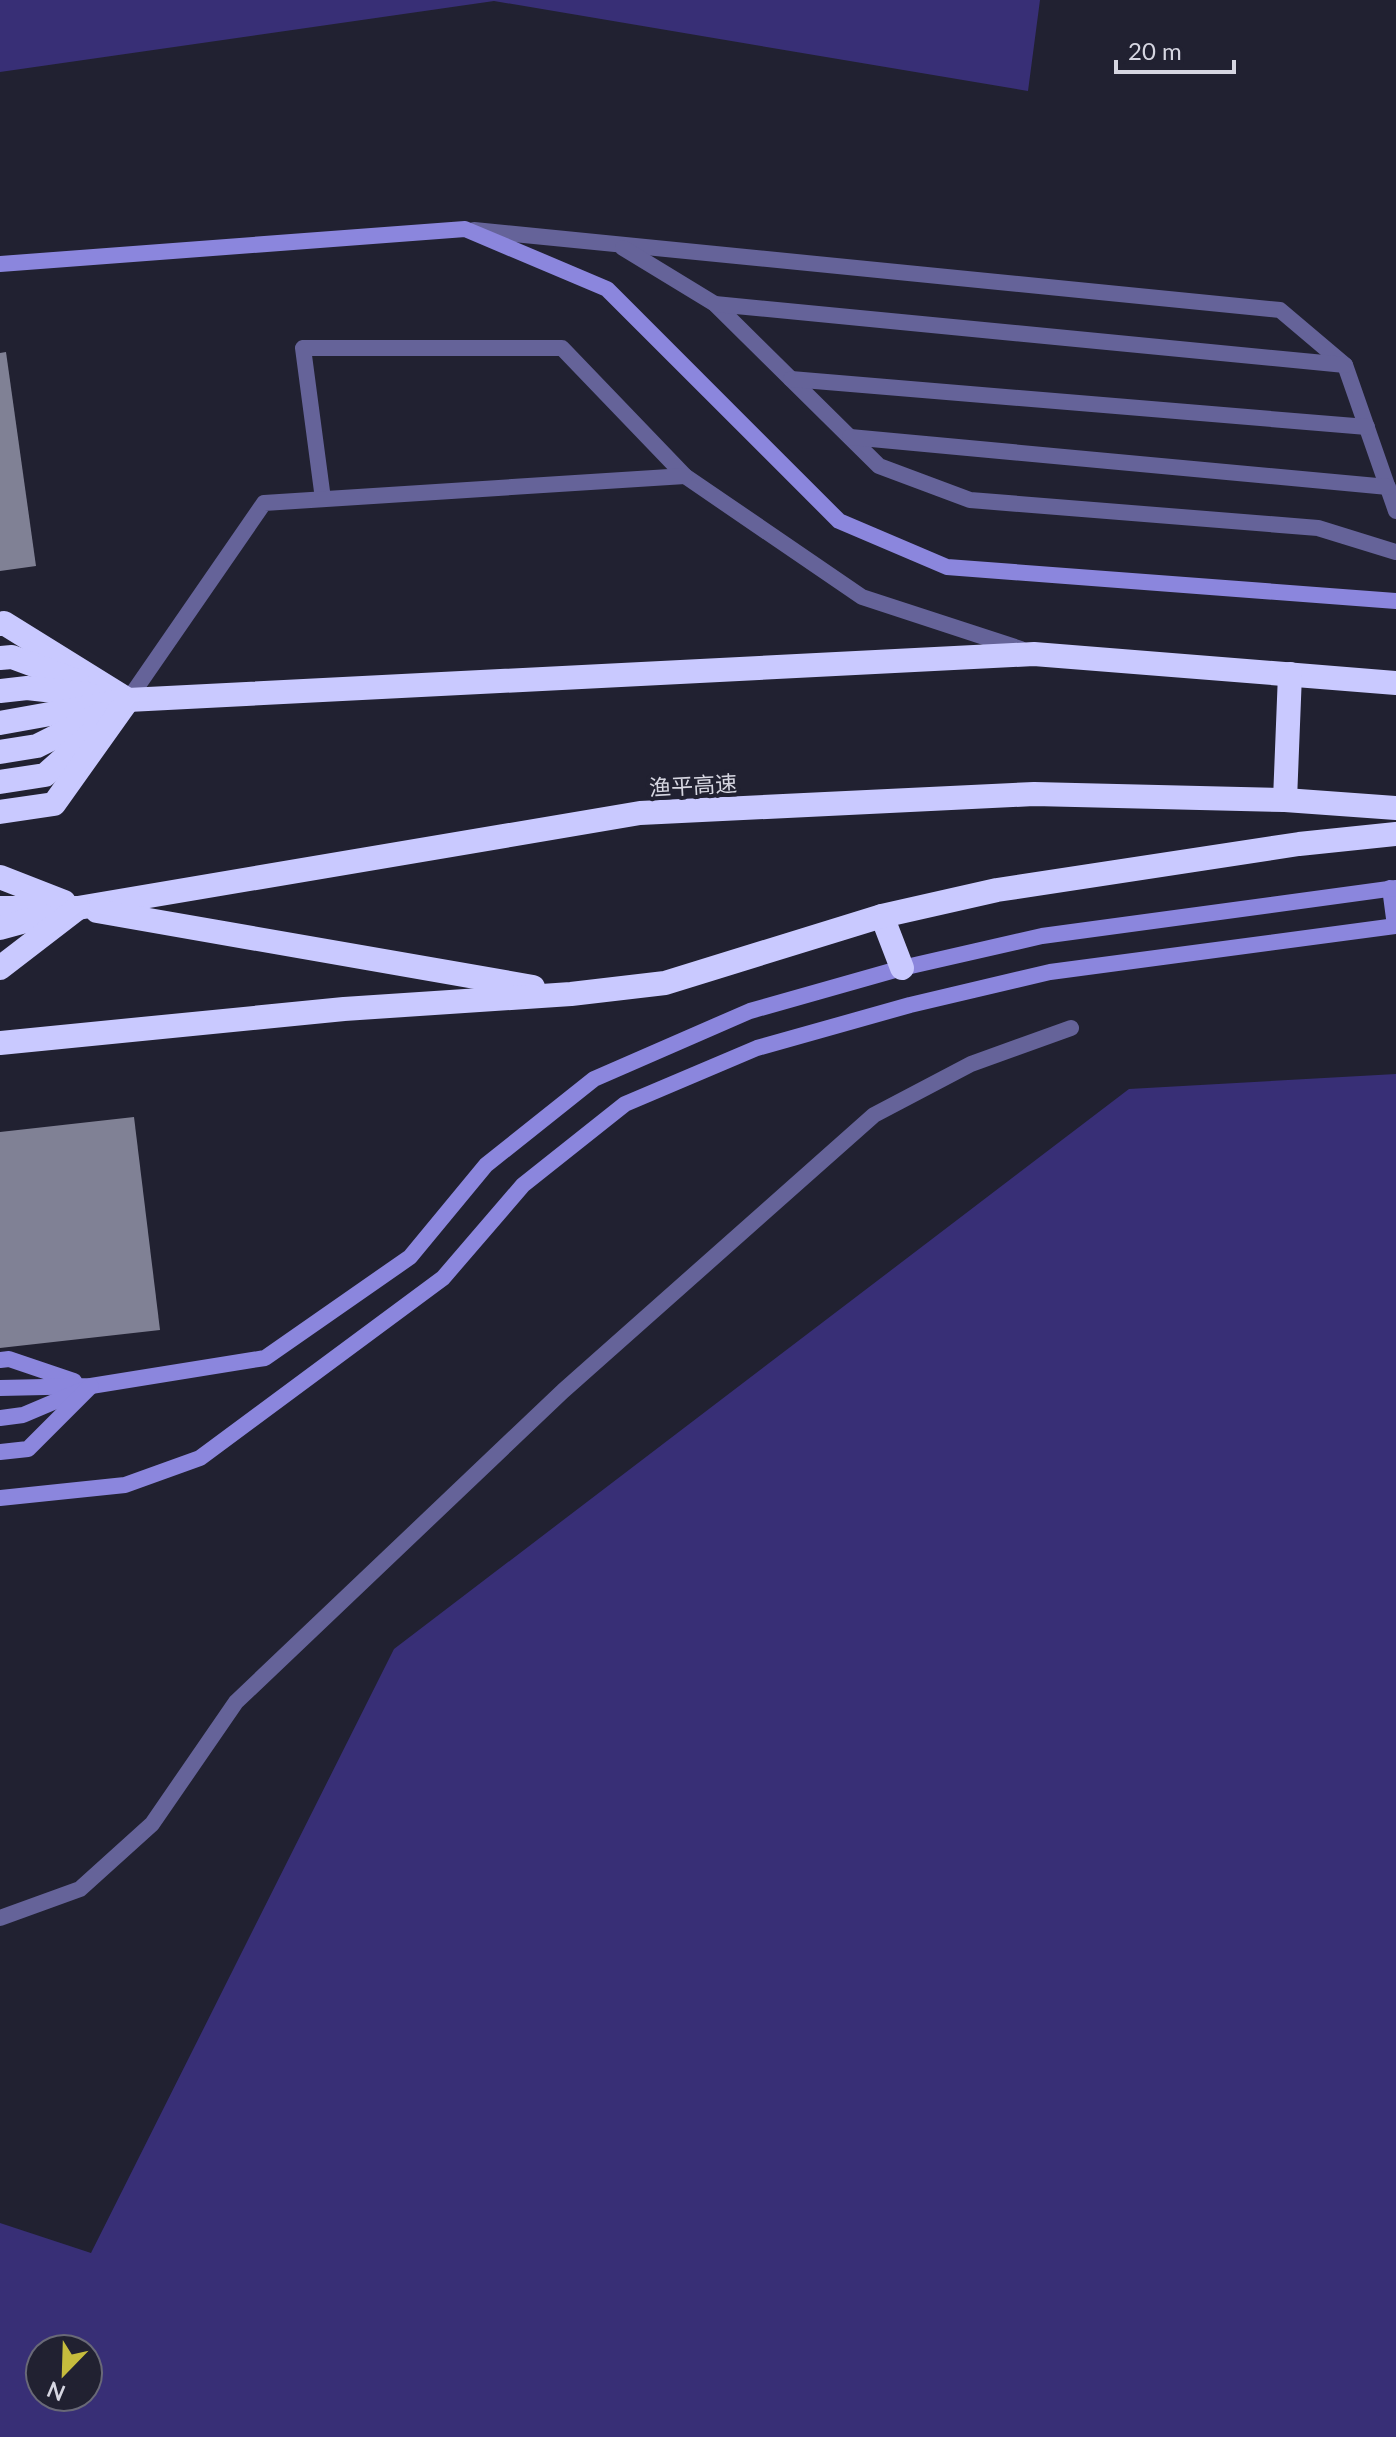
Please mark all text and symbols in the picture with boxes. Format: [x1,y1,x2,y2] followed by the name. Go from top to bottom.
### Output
[1116,24,1234,74] scale bar
[1128,36,1182,65] text: 20 m
[648,769,738,801] street label: 渔平高速
[24,2333,104,2413] north arrow
[43,2376,69,2408] text: N

